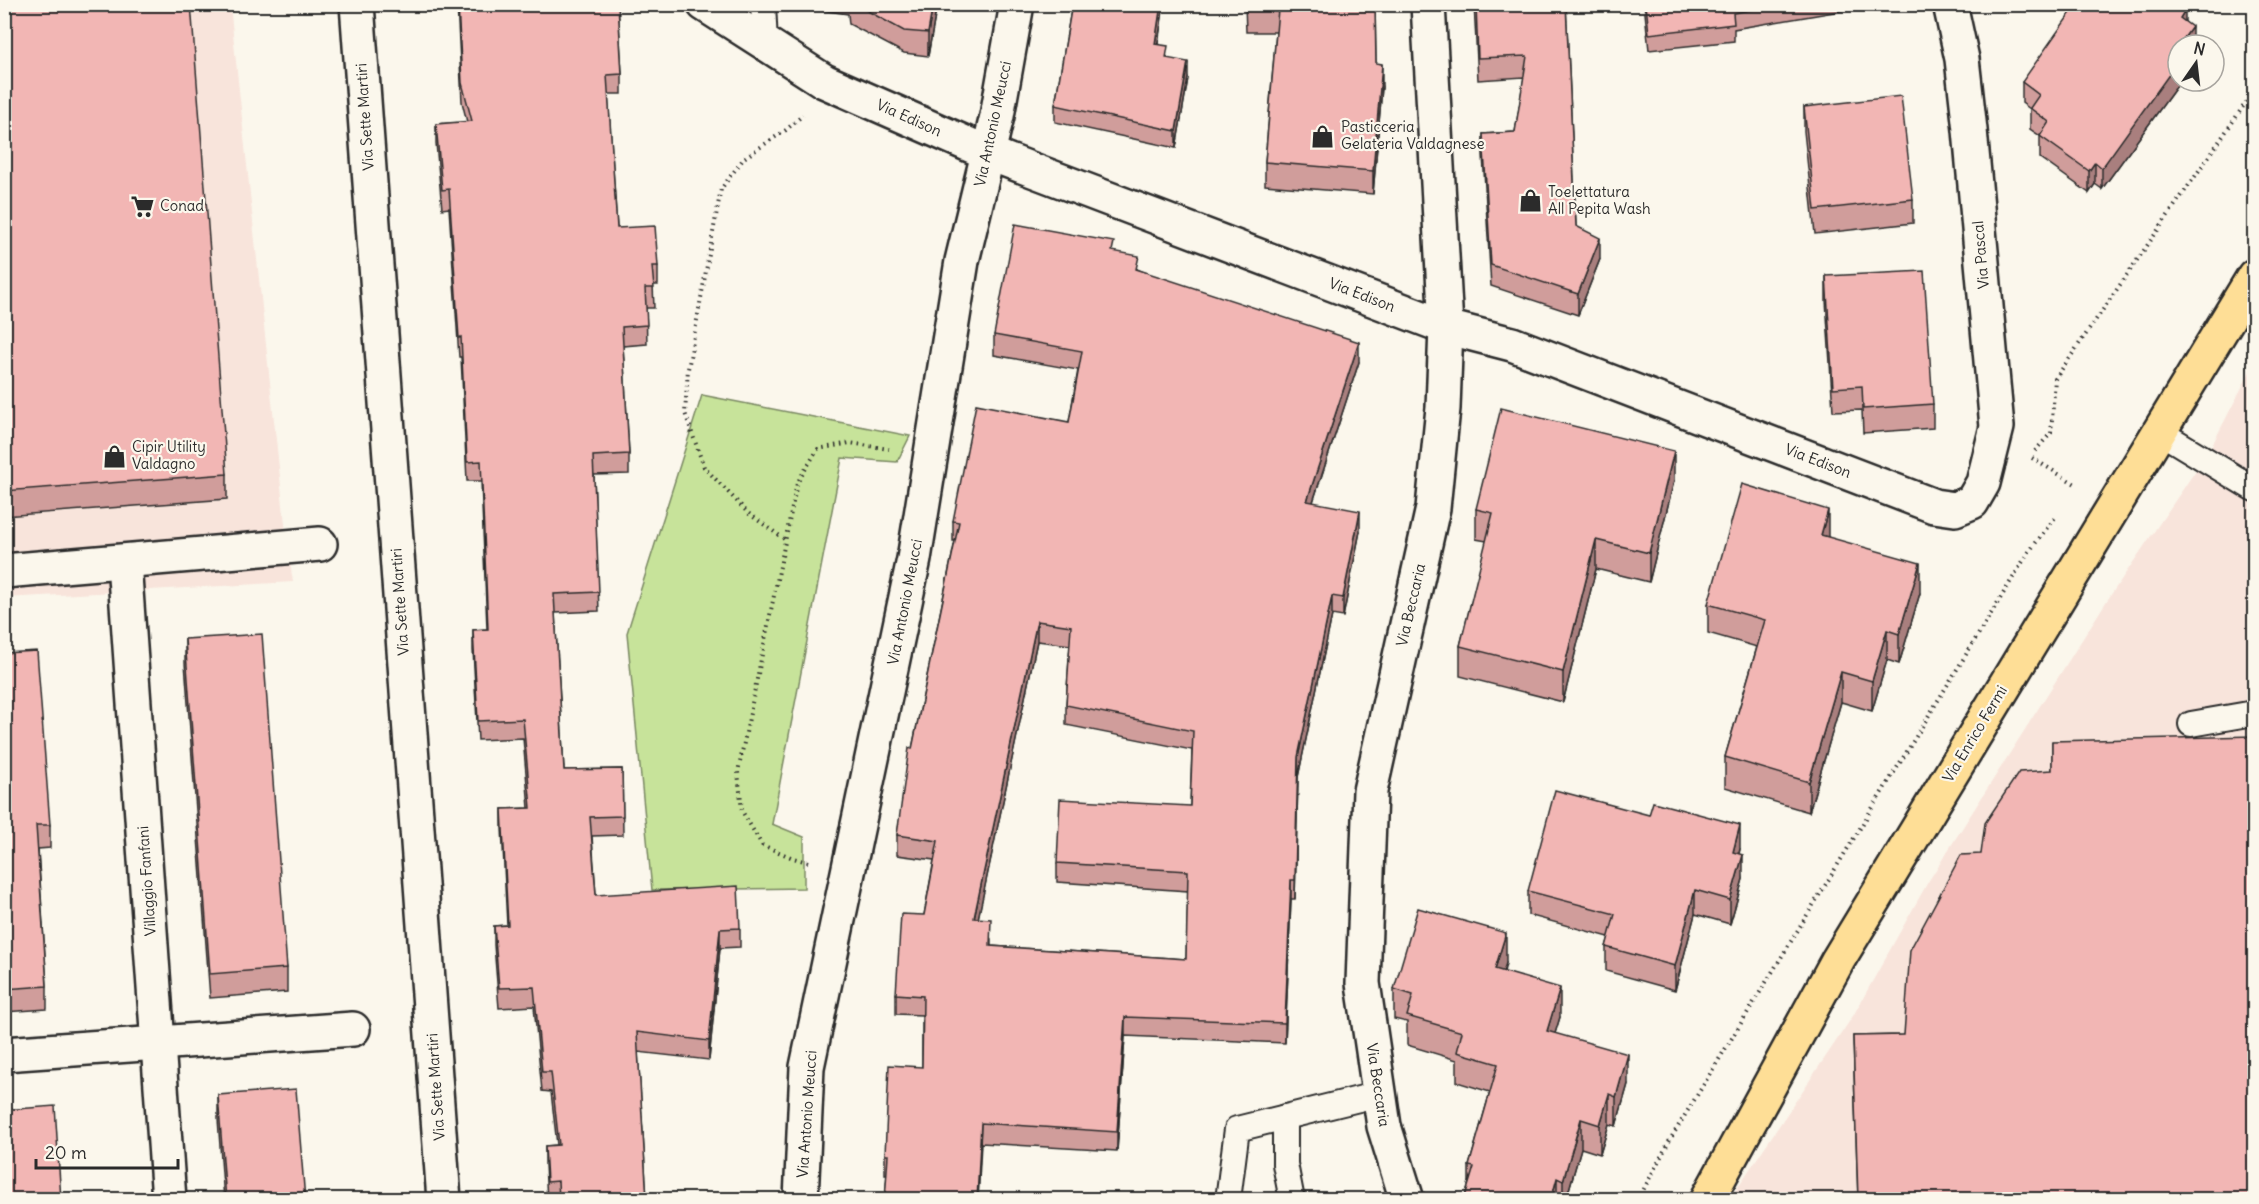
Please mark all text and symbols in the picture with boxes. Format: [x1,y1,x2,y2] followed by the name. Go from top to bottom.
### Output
[2166,33,2226,93] north arrow
[2192,37,2207,59] text: N
[970,59,1015,188] street label: Via Antonio Meucci
[351,63,378,171] street label: Via Sette Martiri
[874,95,945,140] street label: Via Edison
[1341,117,1485,153] place label: Pasticceria Gelateria Valdagnese
[1310,123,1336,149] shop icon: Pasticceria Gelateria Valdagnese
[1548,182,1651,218] place label: Toelettatura All Pepita Wash
[1517,188,1543,214] shop icon: Toelettatura All Pepita Wash
[129,193,155,219] supermarket icon: Conad
[160,196,204,215] place label: Conad
[1968,220,1993,290] street label: Via Pascal
[1326,273,1398,316] street label: Via Edison
[132,437,206,473] place label: Cipir Utility Valdagno
[1782,439,1854,482] street label: Via Edison
[101,443,127,469] shop icon: Cipir Utility Valdagno
[883,537,926,666] street label: Via Antonio Meucci
[386,548,413,656] street label: Via Sette Martiri
[1392,561,1429,648] street label: Via Beccaria
[1938,682,2011,786] street label: Via Enrico Fermi
[133,825,160,937] street label: Villaggio Fanfani
[422,1033,449,1141] street label: Via Sette Martiri
[1363,1042,1395,1129] street label: Via Beccaria
[793,1050,820,1178] street label: Via Antonio Meucci
[36,1132,178,1170] scale bar
[45,1141,87,1164] text: 20 m

